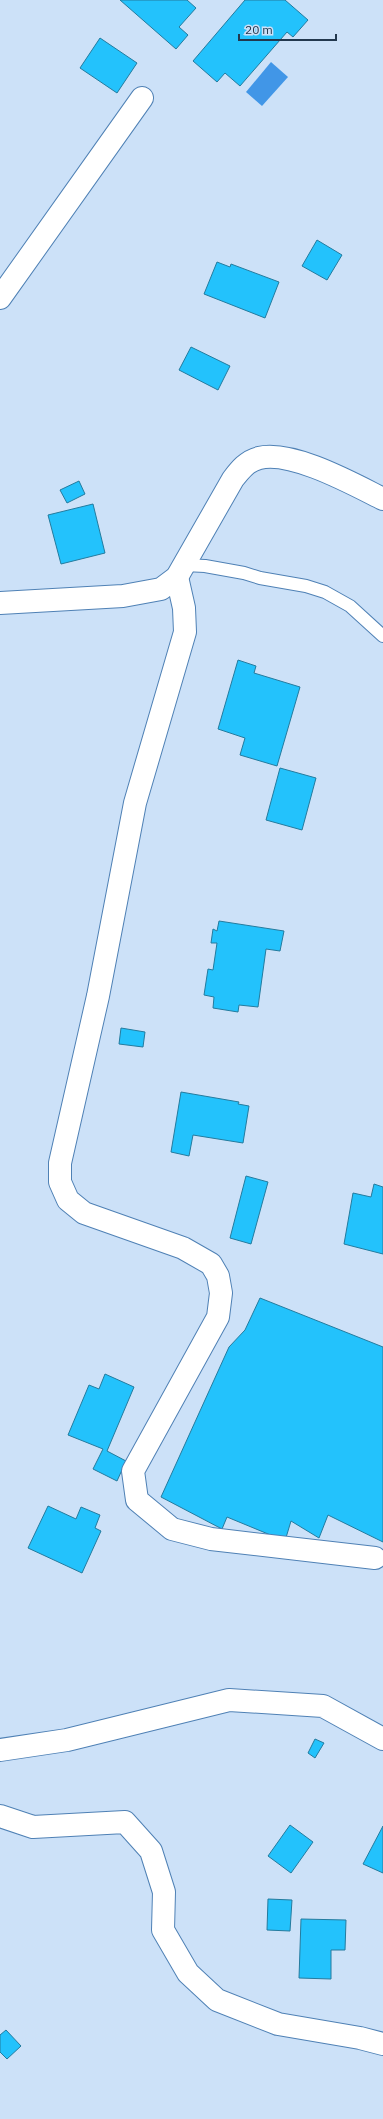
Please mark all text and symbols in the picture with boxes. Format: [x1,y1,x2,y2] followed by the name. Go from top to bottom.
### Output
[239,16,336,42] scale bar
[245,22,273,37] text: 20 m

